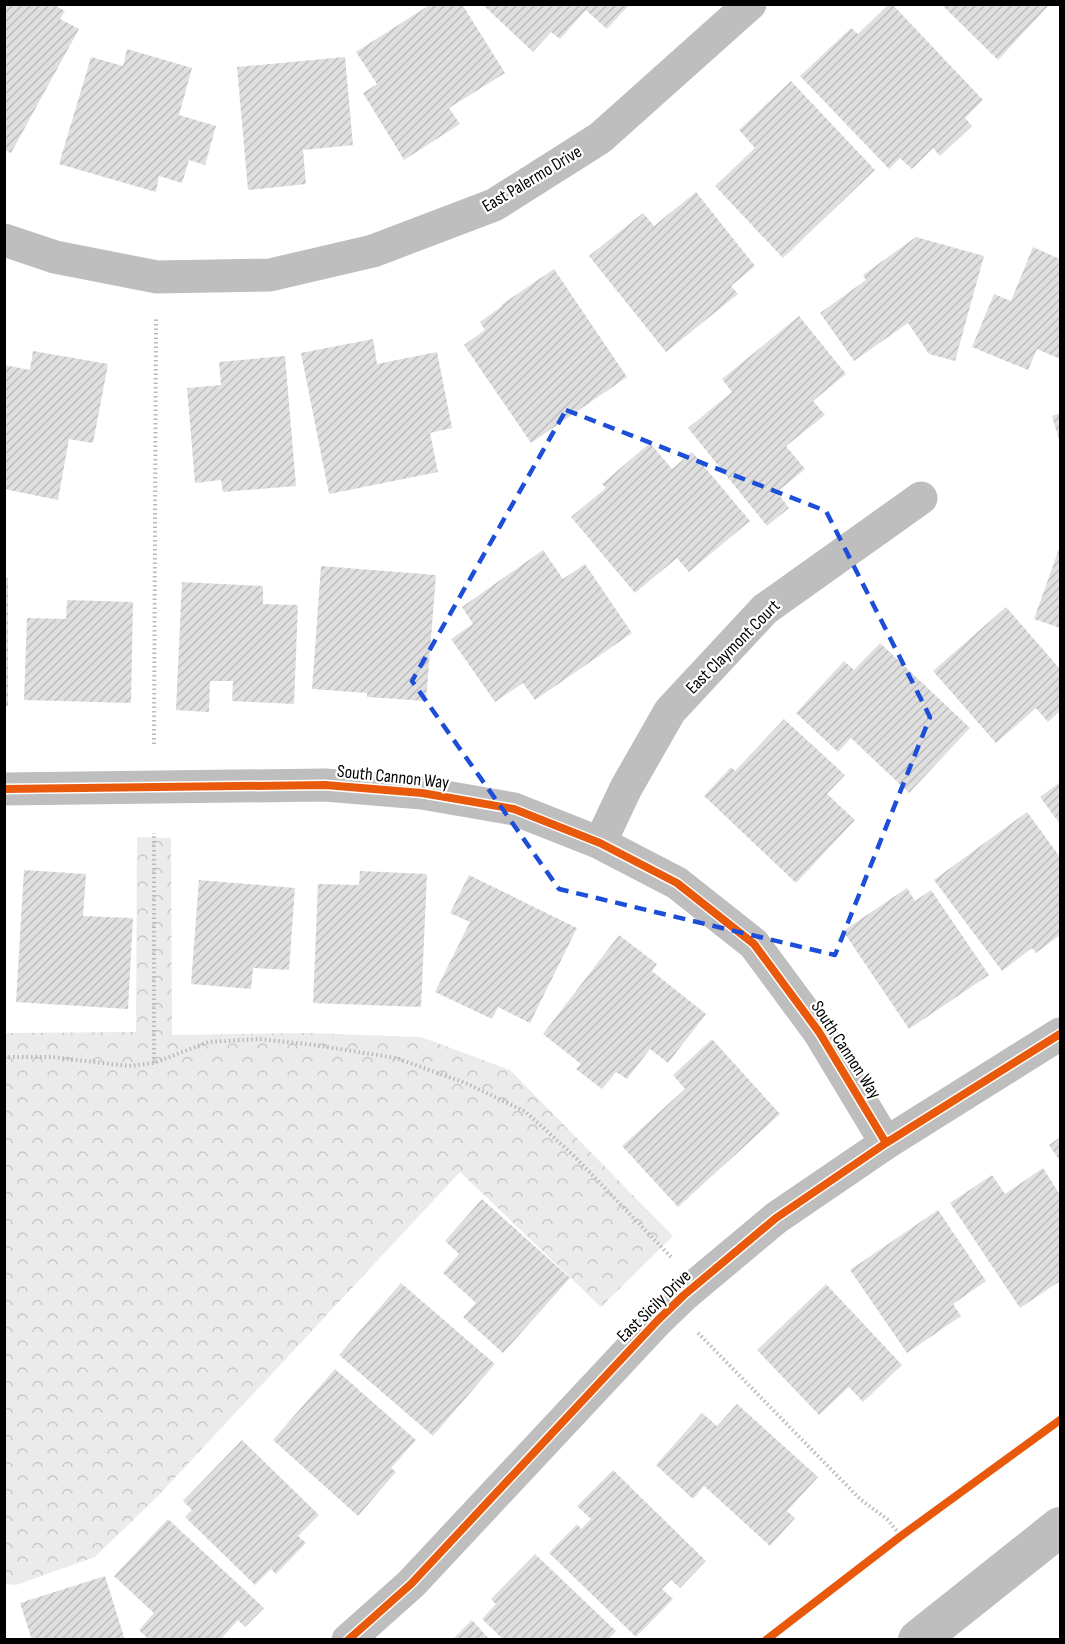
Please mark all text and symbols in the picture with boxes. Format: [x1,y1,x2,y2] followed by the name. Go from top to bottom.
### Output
[478,141,586,217] street label: East Palermo Drive
[682,595,785,698] street label: East Claymont Court
[336,761,450,793] street label: South Cannon Way
[807,997,885,1103] street label: South Cannon Way
[613,1265,695,1347] street label: East Sicily Drive

